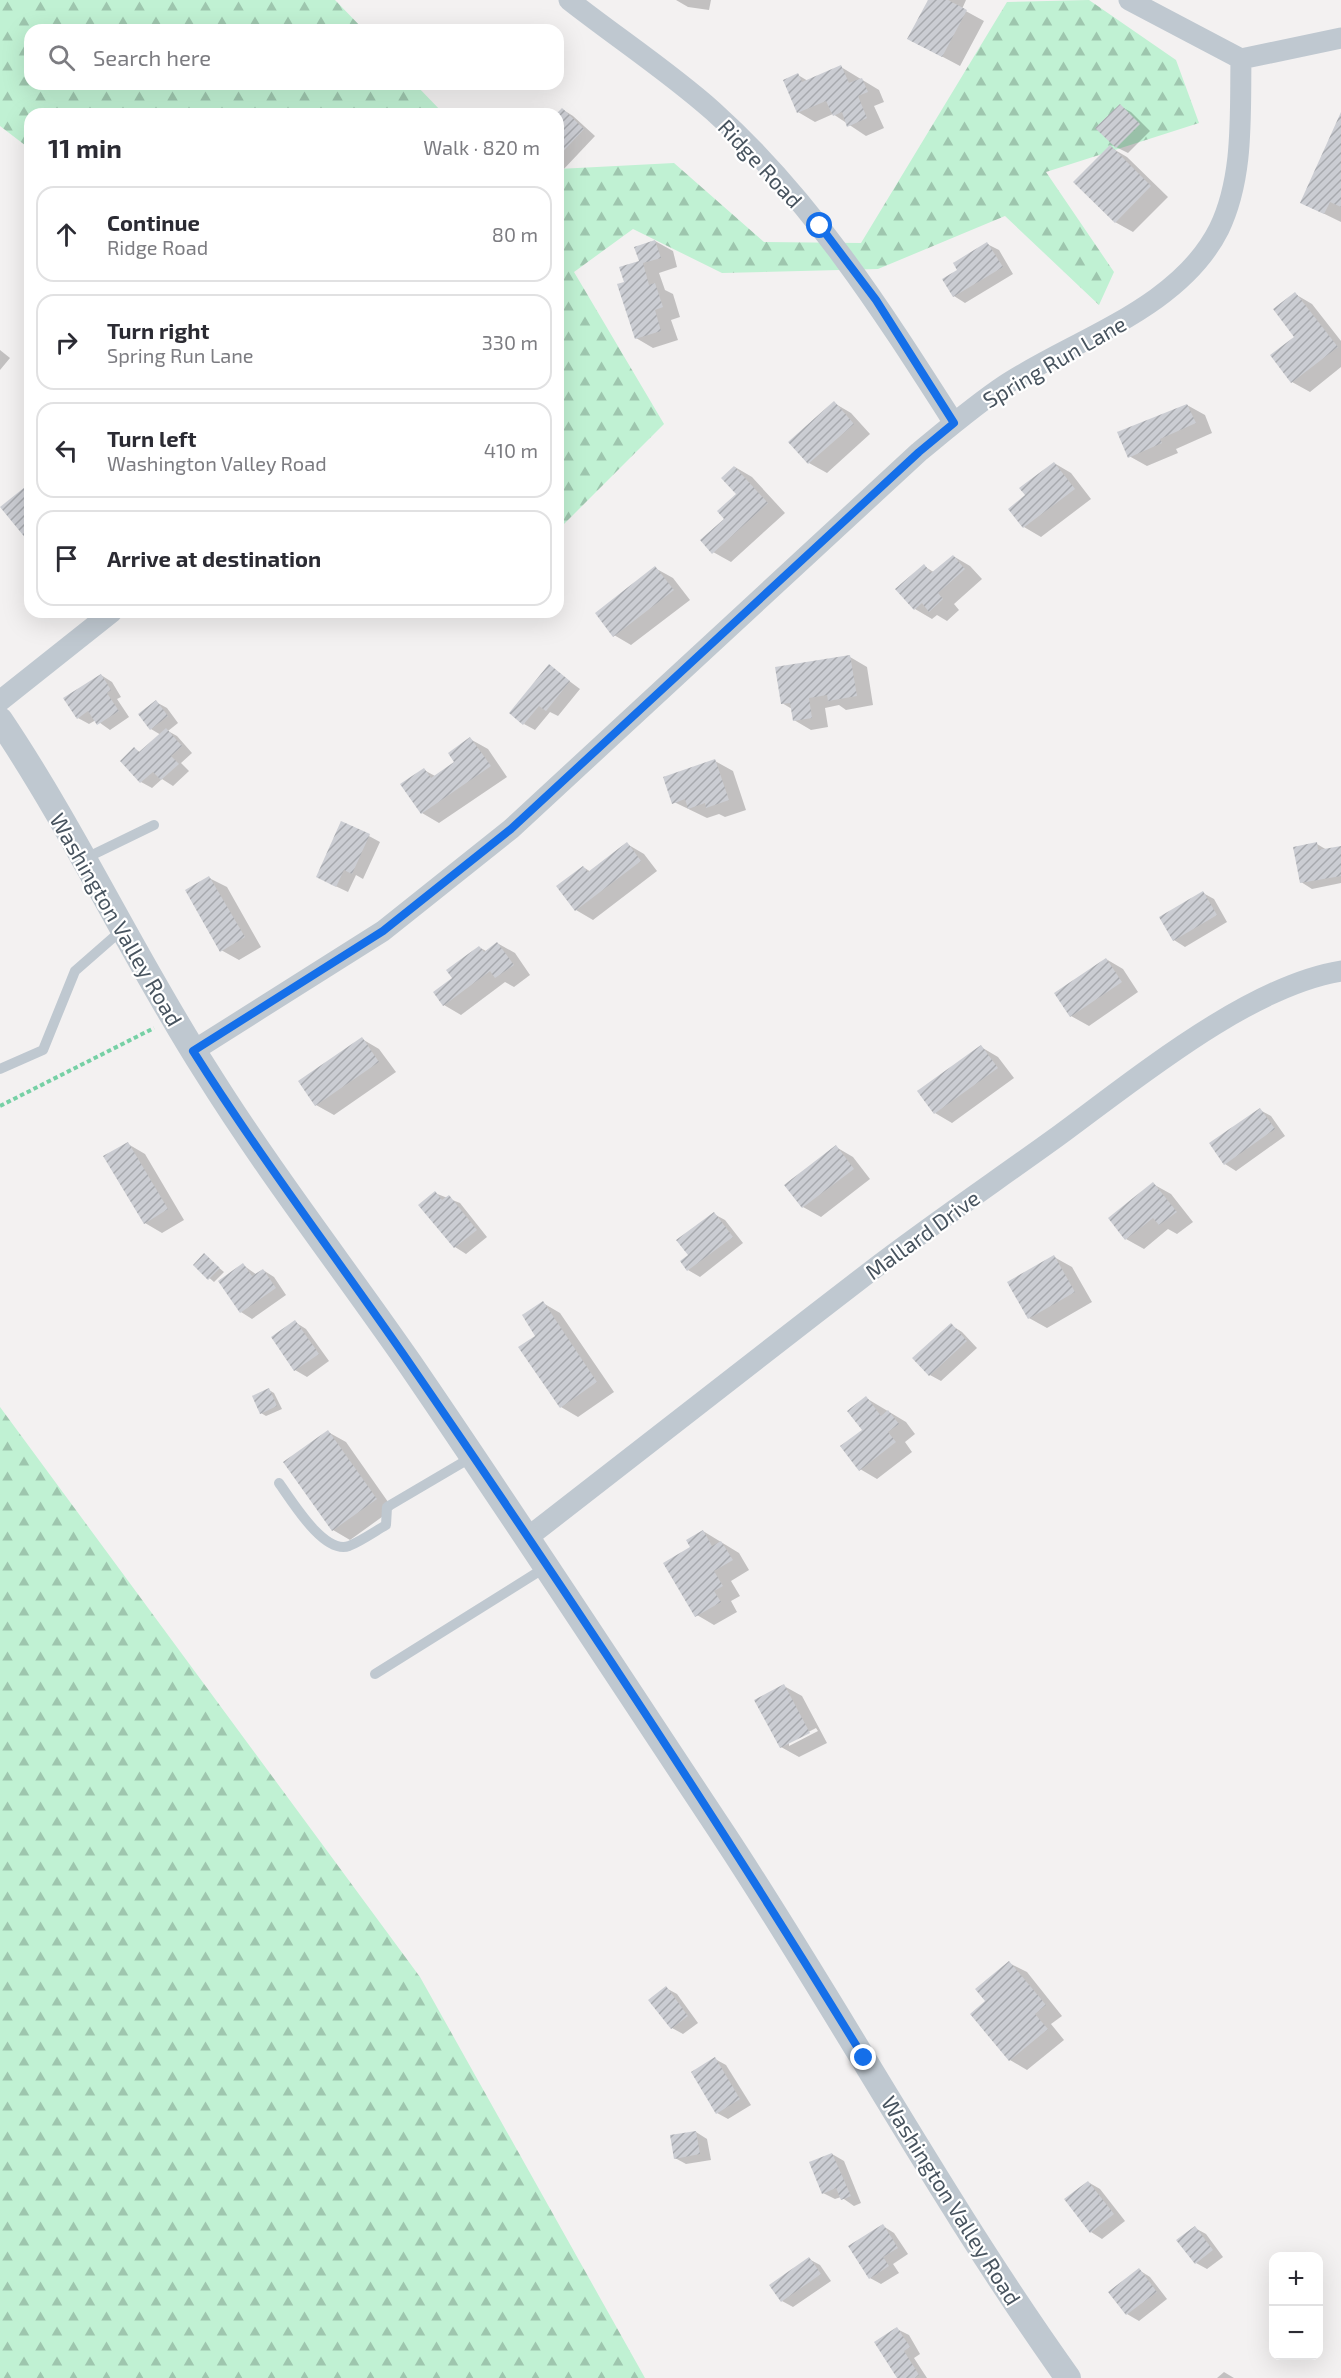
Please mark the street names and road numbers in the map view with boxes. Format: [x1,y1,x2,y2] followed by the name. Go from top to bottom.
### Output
[714,113,808,213] street label: Ridge Road
[978,309,1130,413] street label: Spring Run Lane
[45,808,189,1030] street label: Washington Valley Road
[860,1184,984,1284] street label: Mallard Drive
[877,2091,1027,2309] street label: Washington Valley Road

